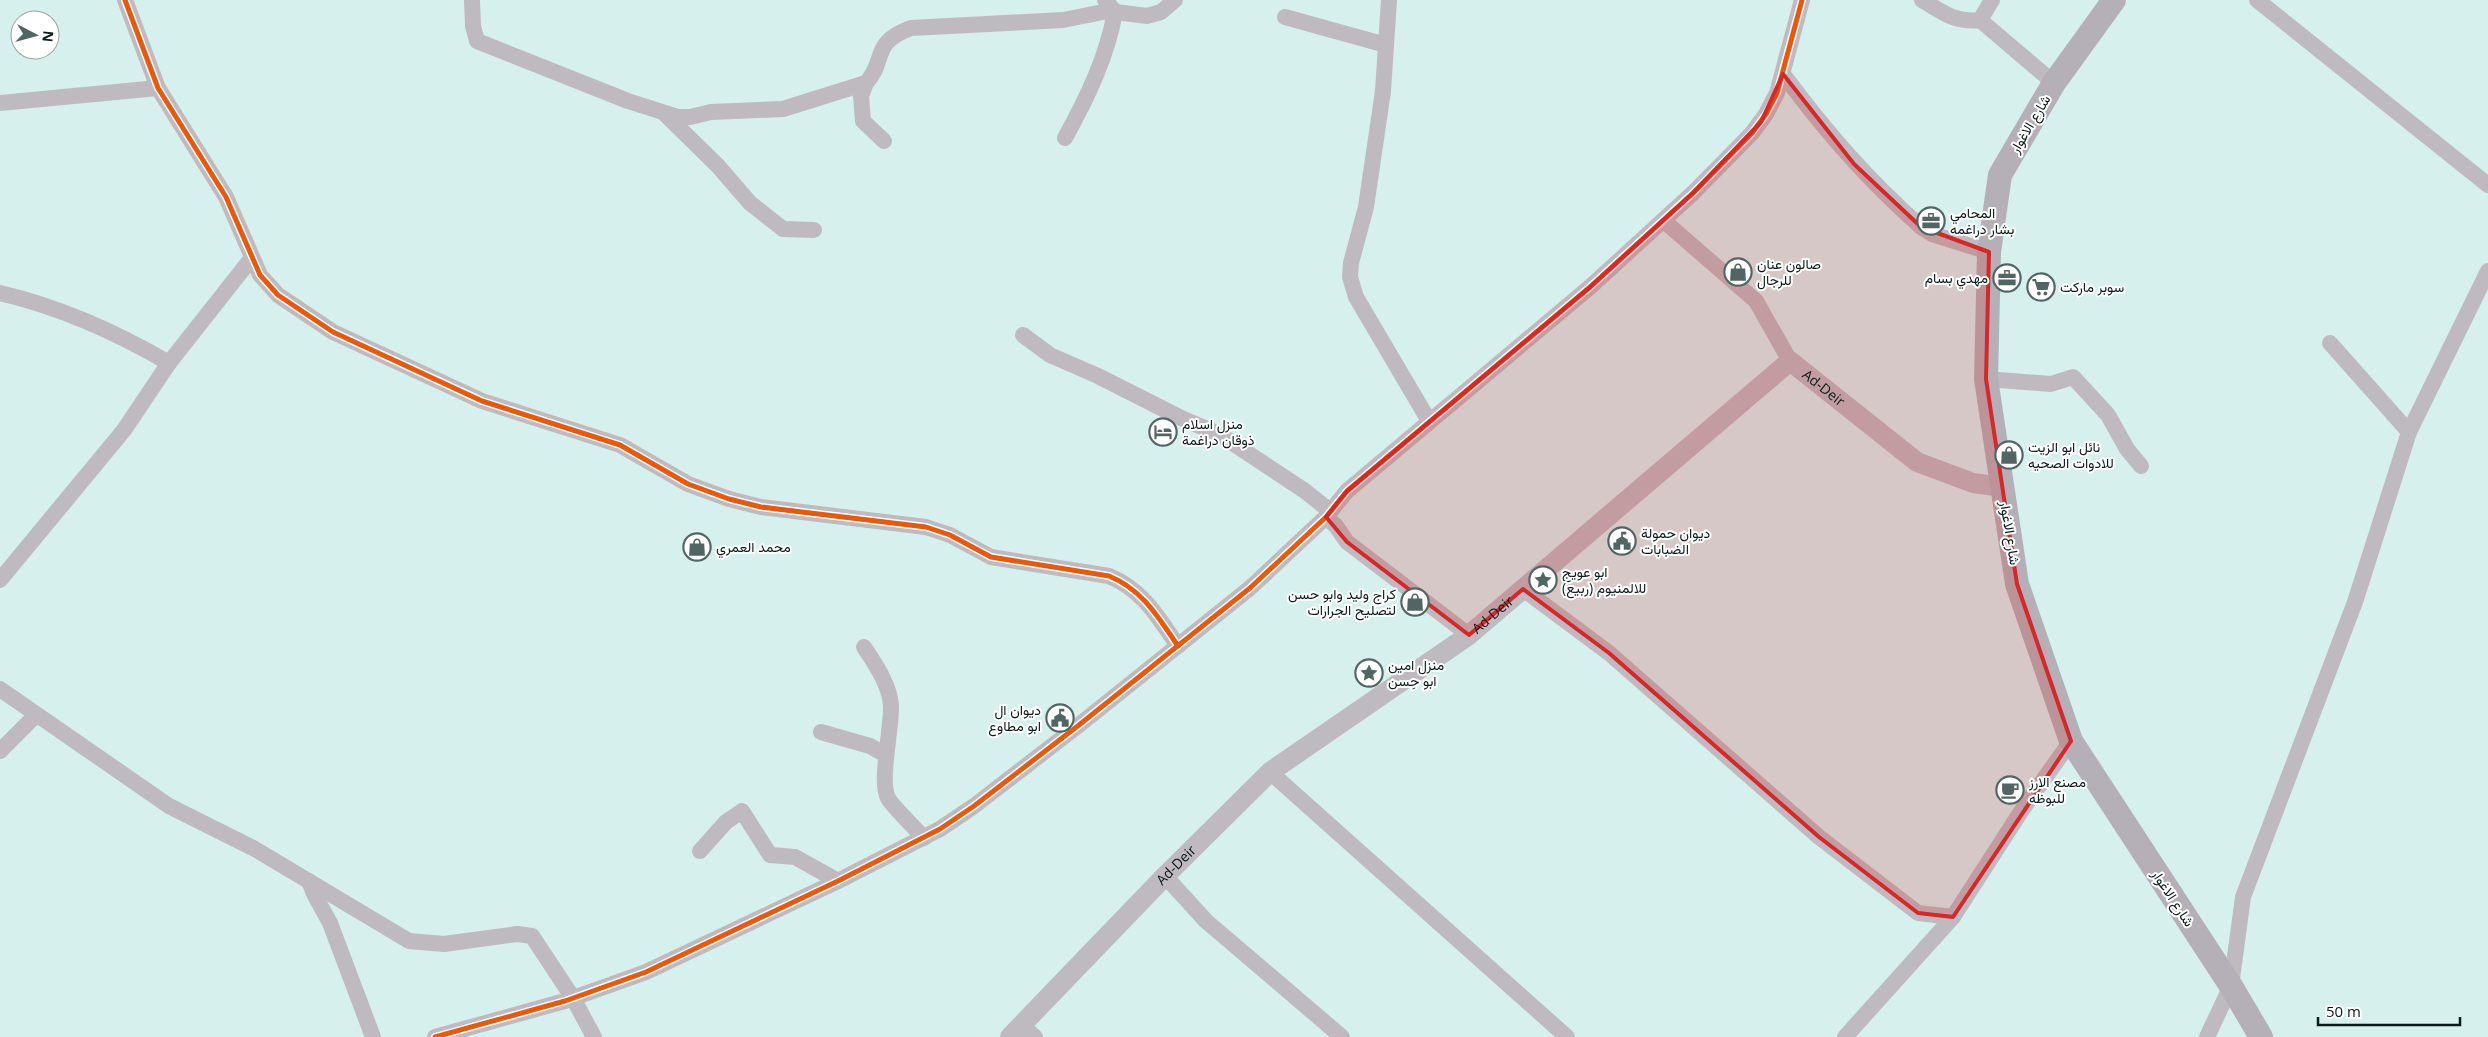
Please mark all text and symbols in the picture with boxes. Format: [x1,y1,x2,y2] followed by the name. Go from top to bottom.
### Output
[10,10,60,60] north arrow
[38,30,58,43] text: N
[2004,91,2056,158] street label: شارع الاغوار
[1950,203,2014,238] place label: المحامي بشار دراغمه
[1916,206,1946,236] office icon: المحامي بشار دراغمه
[1757,254,1821,290] place label: صالون عنان للرجال
[1723,257,1753,287] shop icon: صالون عنان للرجال
[1992,263,2022,293] office icon: مهدي بسام
[1925,268,1988,290] place label: مهدي بسام
[2026,272,2056,302] supermarket icon: سوبر ماركت
[2060,277,2124,296] place label: سوبر ماركت
[1799,365,1849,410] street label: Ad-Deir
[1182,414,1255,449] place label: منزل اسلام ذوقان دراغمة
[1148,417,1178,447] hotel icon: منزل اسلام ذوقان دراغمة
[2028,437,2114,472] place label: نائل ابو الزيت للادوات الصحيه
[1994,440,2024,470] shop icon: نائل ابو الزيت للادوات الصحيه
[1994,499,2025,567] street label: شارع الاغوار
[1641,523,1711,558] place label: ديوان حمولة الضبابات
[1607,526,1637,556] public building icon: ديوان حمولة الضبابات
[682,532,712,562] shop icon: محمد العمري
[716,537,791,559] place label: محمد العمري
[1562,562,1646,599] place label: ابو عويج للالمنيوم (ربيع)
[1528,565,1558,595] place icon: ابو عويج للالمنيوم (ربيع)
[1288,584,1396,621] place label: كراج وليد وابو حسن لتصليح الجرارات
[1400,587,1430,617] shop icon: كراج وليد وابو حسن لتصليح الجرارات
[1467,591,1517,638] street label: Ad-Deir
[1388,655,1444,690] place label: منزل امين ابو حِسن
[1354,658,1384,688] place icon: منزل امين ابو حِسن
[988,700,1041,737] place label: ديوان ال ابو مطاوع
[1045,703,1075,733] public building icon: ديوان ال ابو مطاوع
[2028,772,2086,807] place label: مصنع الارز للبوظه
[1995,775,2025,805] cafe icon: مصنع الارز للبوظه
[1151,840,1200,889] street label: Ad-Deir
[2146,865,2199,931] street label: شارع الاغوار
[2318,994,2460,1026] scale bar
[2326,1001,2361,1021] text: 50 m

